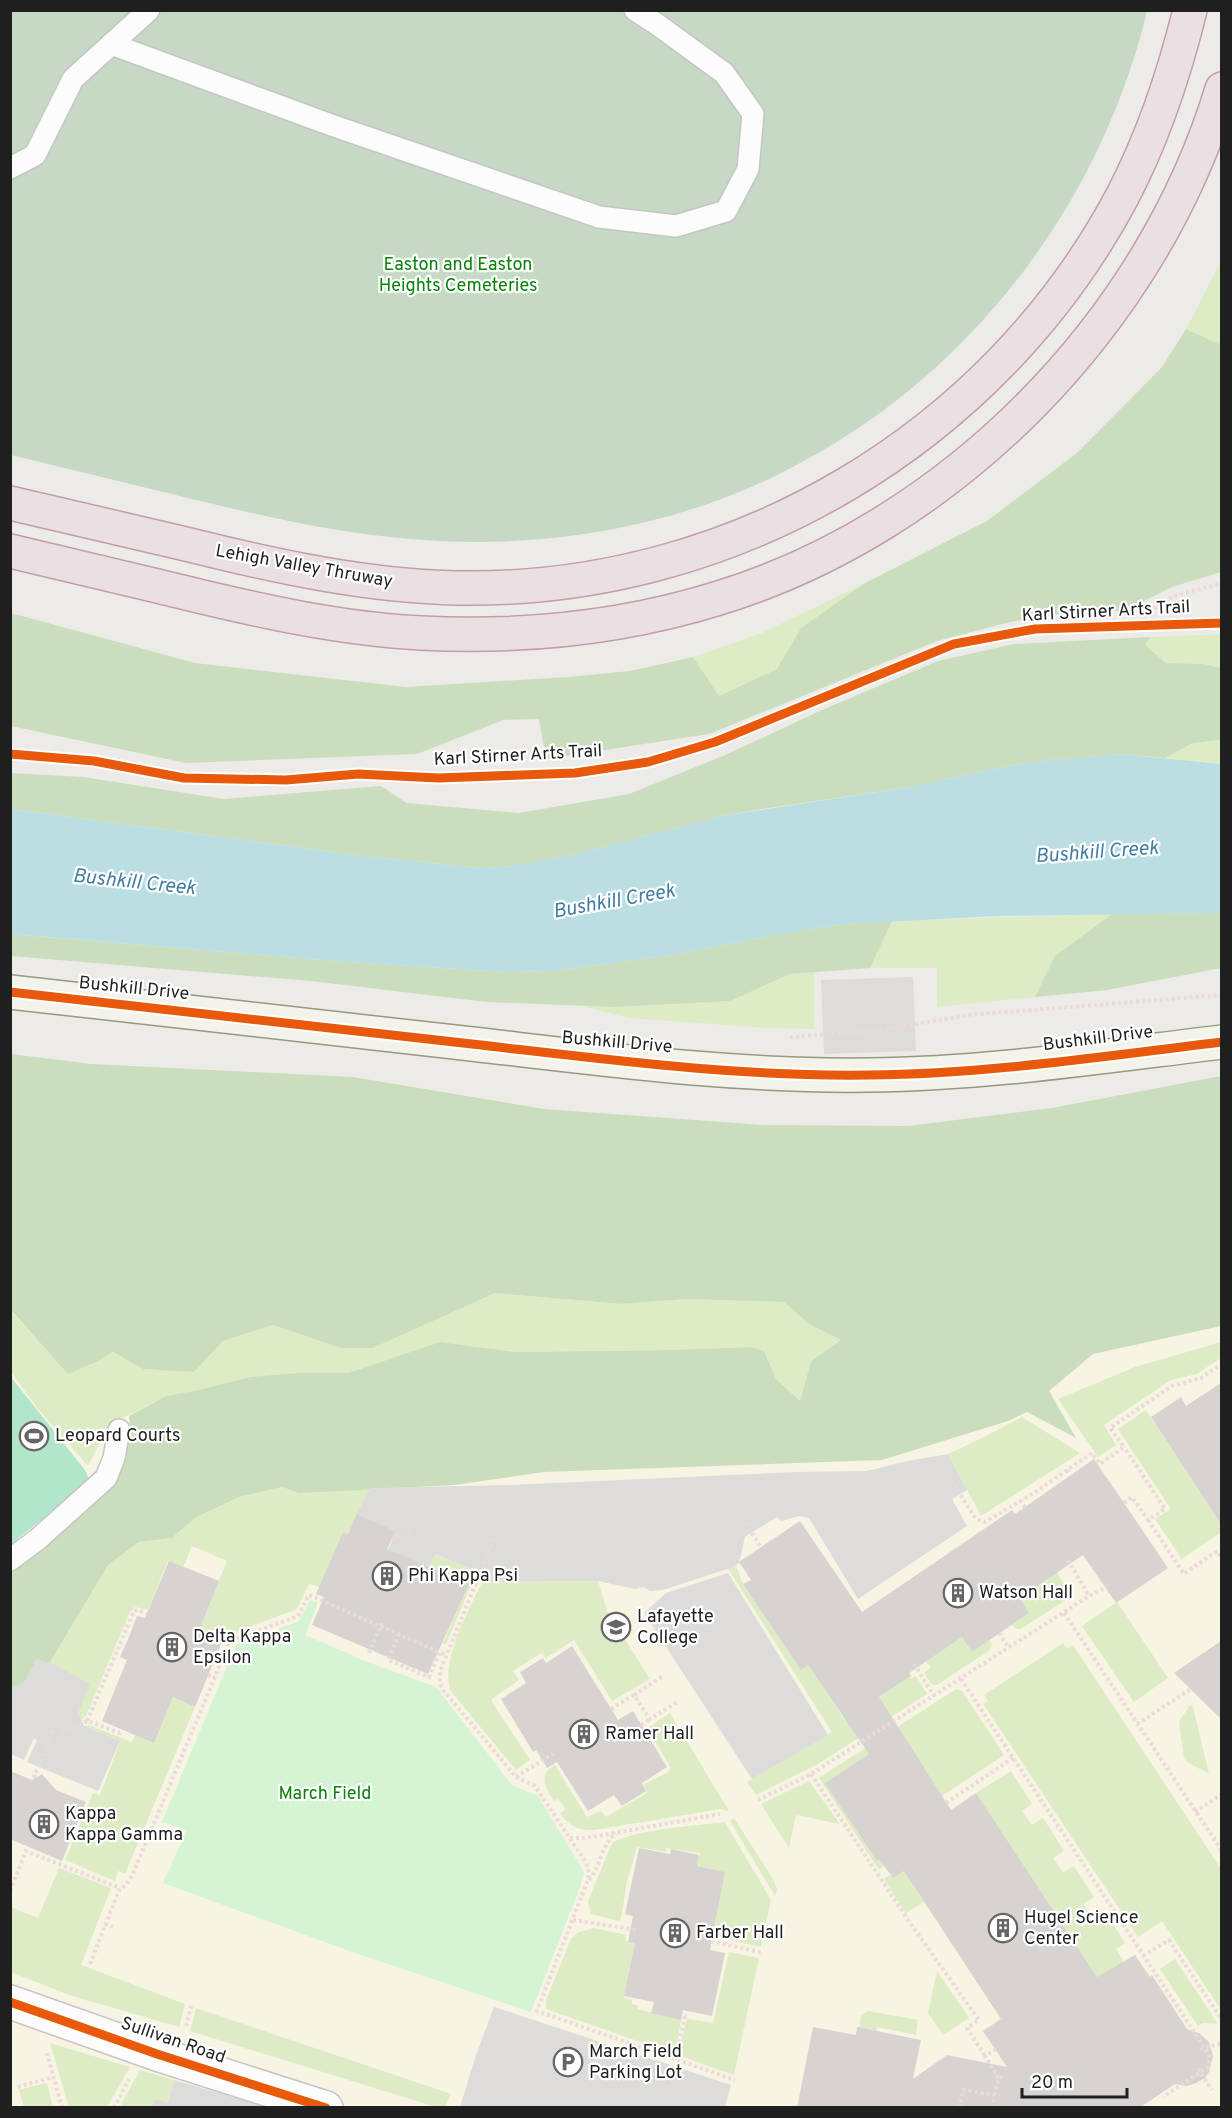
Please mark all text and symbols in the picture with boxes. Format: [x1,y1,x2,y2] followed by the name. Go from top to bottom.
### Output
[379,254,537,298] park label: Easton and Easton Heights Cemeteries
[214,540,394,594] street label: Lehigh Valley Thruway
[1021,596,1191,628] street label: Karl Stirner Arts Trail
[433,740,603,772] street label: Karl Stirner Arts Trail
[1035,836,1160,870] water label: Bushkill Creek
[71,864,198,902] water label: Bushkill Creek
[551,878,678,926] water label: Bushkill Creek
[78,972,190,1006] street label: Bushkill Drive
[1042,1021,1154,1057] street label: Bushkill Drive
[561,1027,673,1059] street label: Bushkill Drive
[18,1420,50,1452] sports icon: Leopard Courts
[55,1425,180,1448] place label: Leopard Courts
[371,1560,403,1592] building icon: Phi Kappa Psi
[408,1565,518,1588] place label: Phi Kappa Psi
[942,1577,974,1609] building icon: Watson Hall
[979,1582,1073,1605] place label: Watson Hall
[637,1606,714,1650] place label: Lafayette College
[600,1611,632,1643] school or university icon: Lafayette College
[193,1626,291,1670] place label: Delta Kappa Epsilon
[156,1631,188,1663] building icon: Delta Kappa Epsilon
[568,1718,600,1750] building icon: Ramer Hall
[605,1723,694,1746] place label: Ramer Hall
[279,1783,371,1806] park label: March Field
[65,1803,183,1847] place label: Kappa Kappa Gamma
[28,1808,60,1840] building icon: Kappa Kappa Gamma
[1024,1907,1138,1951] place label: Hugel Science Center
[987,1912,1019,1944] building icon: Hugel Science Center
[659,1917,691,1949] building icon: Farber Hall
[696,1922,784,1945] place label: Farber Hall
[117,2012,229,2070] street label: Sullivan Road
[589,2041,682,2085] place label: March Field Parking Lot
[552,2046,584,2078] parking icon: March Field Parking Lot
[1022,2061,1127,2099] scale bar
[1031,2072,1073,2095] text: 20 m

